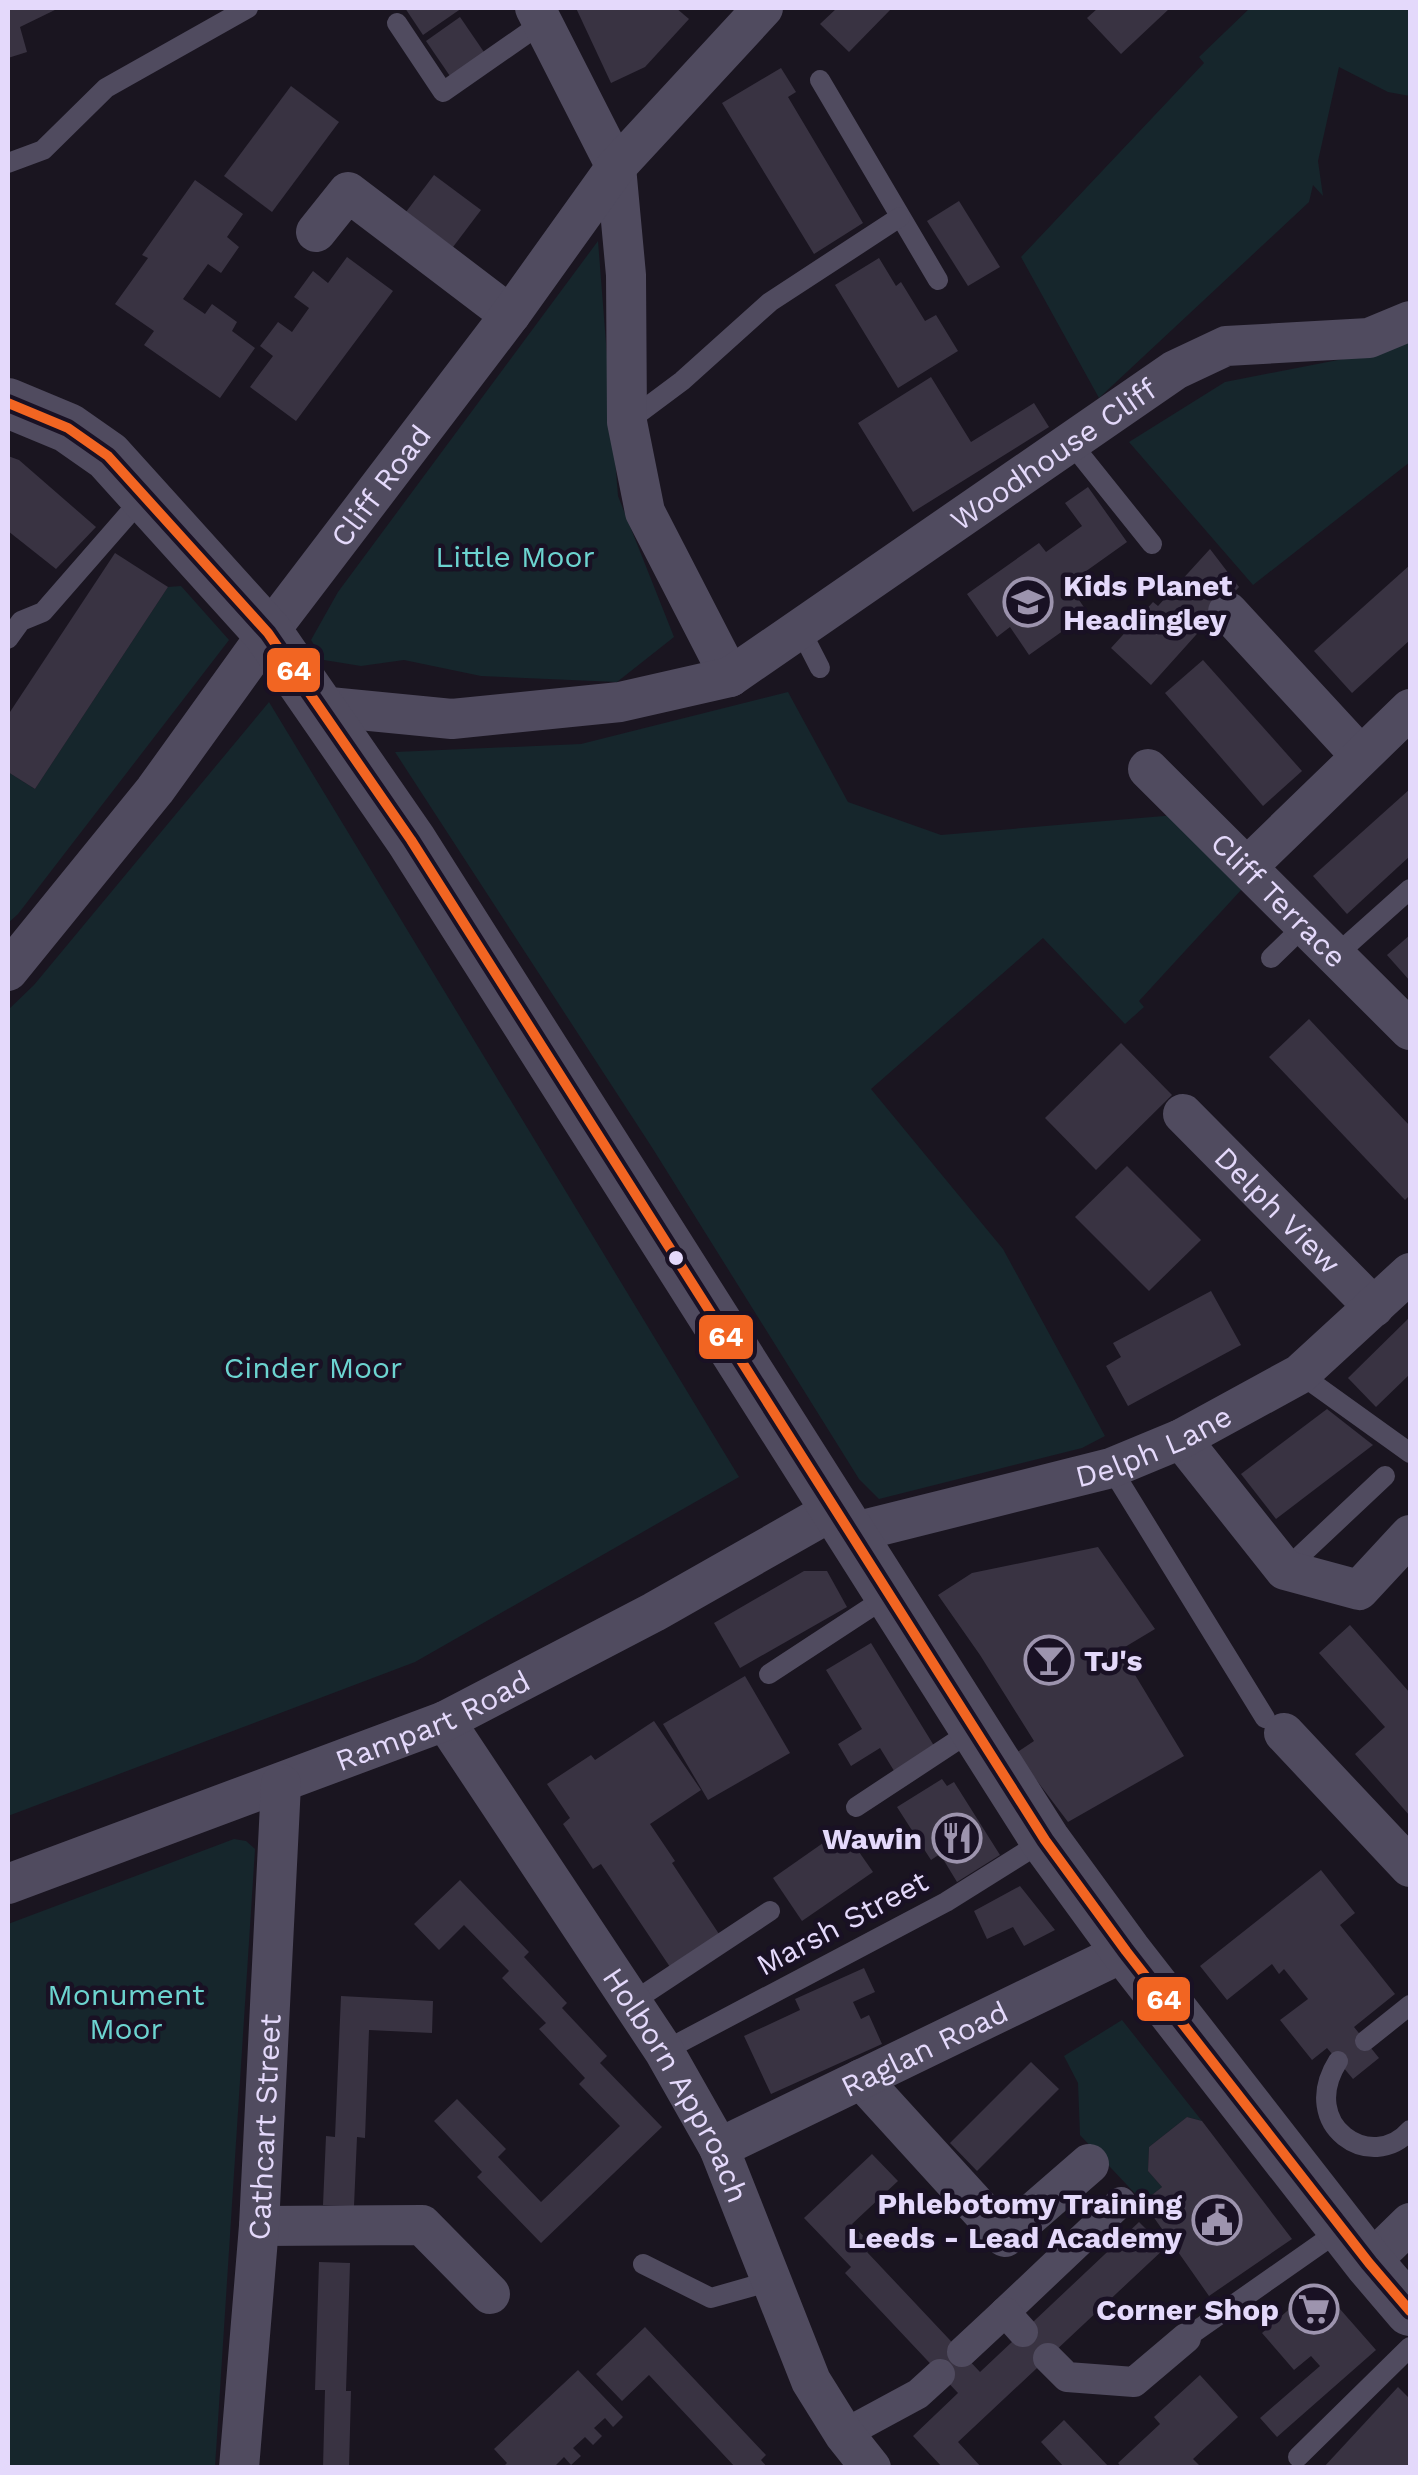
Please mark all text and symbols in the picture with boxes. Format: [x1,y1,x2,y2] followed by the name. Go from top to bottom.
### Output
[944,371,1163,537] street label: Woodhouse Cliff
[323,418,438,553] street label: Cliff Road
[435,539,595,574] park label: Little Moor
[1063,568,1232,637] place label: Kids Planet Headingley
[1002,576,1054,628] school or university icon: Kids Planet Headingley
[265,646,322,694] line badge: 64
[276,654,312,687] text: 64
[1204,825,1354,974] street label: Cliff Terrace
[1208,1139,1348,1281] street label: Delph View
[666,1248,686,1268] unlabelled marker
[697,1313,755,1361] line badge: 64
[708,1320,744,1353] text: 64
[224,1350,402,1385] park label: Cinder Moor
[1072,1398,1237,1494] street label: Delph Lane
[1023,1634,1075,1686] bar icon: TJ's
[1084,1643,1143,1678] place label: TJ's
[330,1662,536,1778] street label: Rampart Road
[931,1812,983,1864] restaurant icon: Wawin
[822,1821,922,1856] place label: Wawin
[750,1863,934,1983] street label: Marsh Street
[596,1961,756,2207] street label: Holborn Approach
[1135,1975,1192,2023] line badge: 64
[47,1977,205,2046] park label: Monument Moor
[1146,1983,1182,2016] text: 64
[835,1993,1013,2104] street label: Raglan Road
[240,2013,287,2241] street label: Cathcart Street
[848,2186,1182,2255] place label: Phlebotomy Training Leeds - Lead Academy
[1191,2194,1243,2246] public building icon: Phlebotomy Training Leeds - Lead Academy
[1288,2283,1340,2335] supermarket icon: Corner Shop
[1096,2292,1279,2327] place label: Corner Shop

